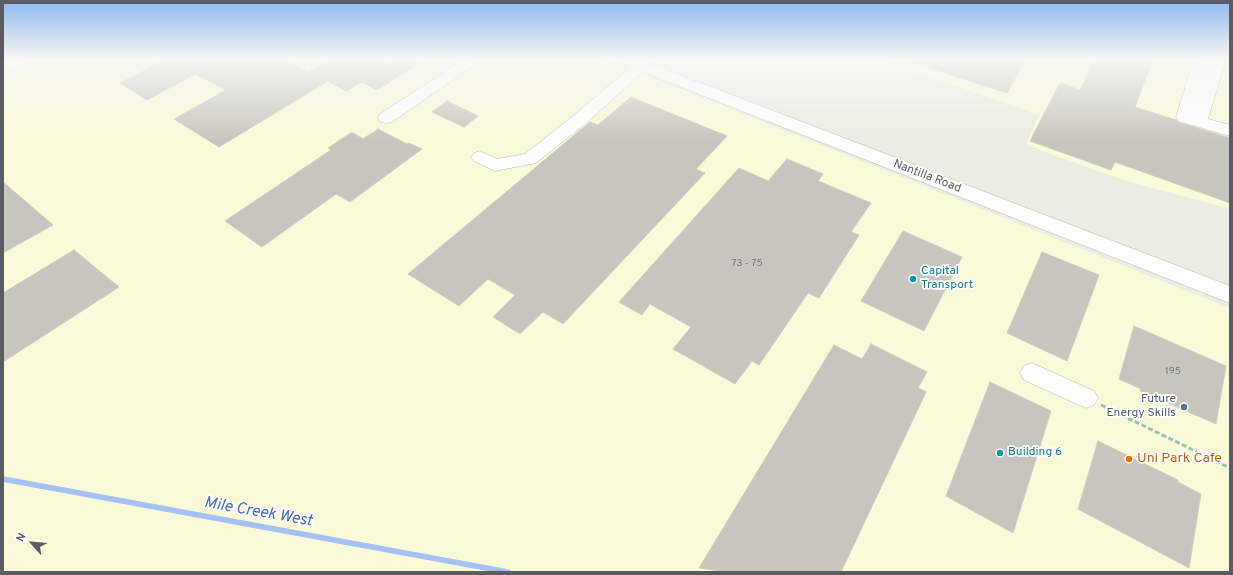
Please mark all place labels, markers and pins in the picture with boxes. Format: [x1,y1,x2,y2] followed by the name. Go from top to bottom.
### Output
[921,265,973,293] place label: Capital Transport
[908,274,918,284] marker: Capital Transport
[1106,393,1176,421] place label: Future Energy Skills
[1179,402,1189,412] marker: Future Energy Skills
[1008,446,1062,460] place label: Building 6
[995,448,1005,458] marker: Building 6
[1137,451,1222,467] place label: Uni Park Cafe
[1124,454,1134,464] marker: Uni Park Cafe

